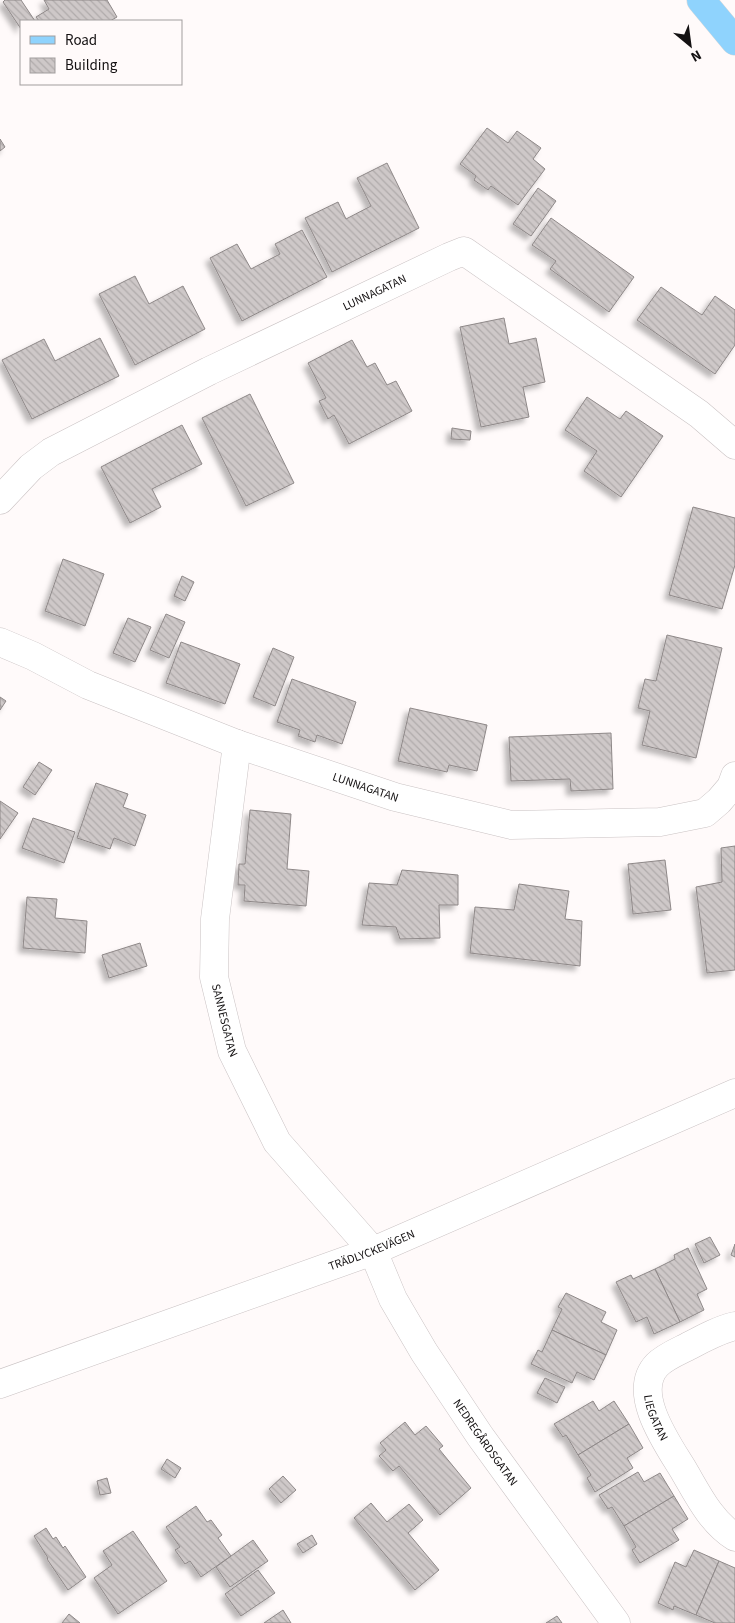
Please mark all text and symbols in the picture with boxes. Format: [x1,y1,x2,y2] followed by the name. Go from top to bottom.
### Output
[20,20,182,85] legend
[665,20,715,70] north arrow
[65,30,97,51] text: Road
[687,44,705,66] text: N
[65,55,118,76] text: Building
[340,270,409,315] street label: LUNNAGATAN
[330,769,401,807] street label: LUNNAGATAN
[207,982,242,1060] street label: SANNESGATAN
[326,1226,418,1275] street label: TRÄDLYCKEVÄGEN
[639,1393,672,1444] street label: LIEGATAN
[449,1396,522,1490] street label: NEDREGÅRDSGATAN

